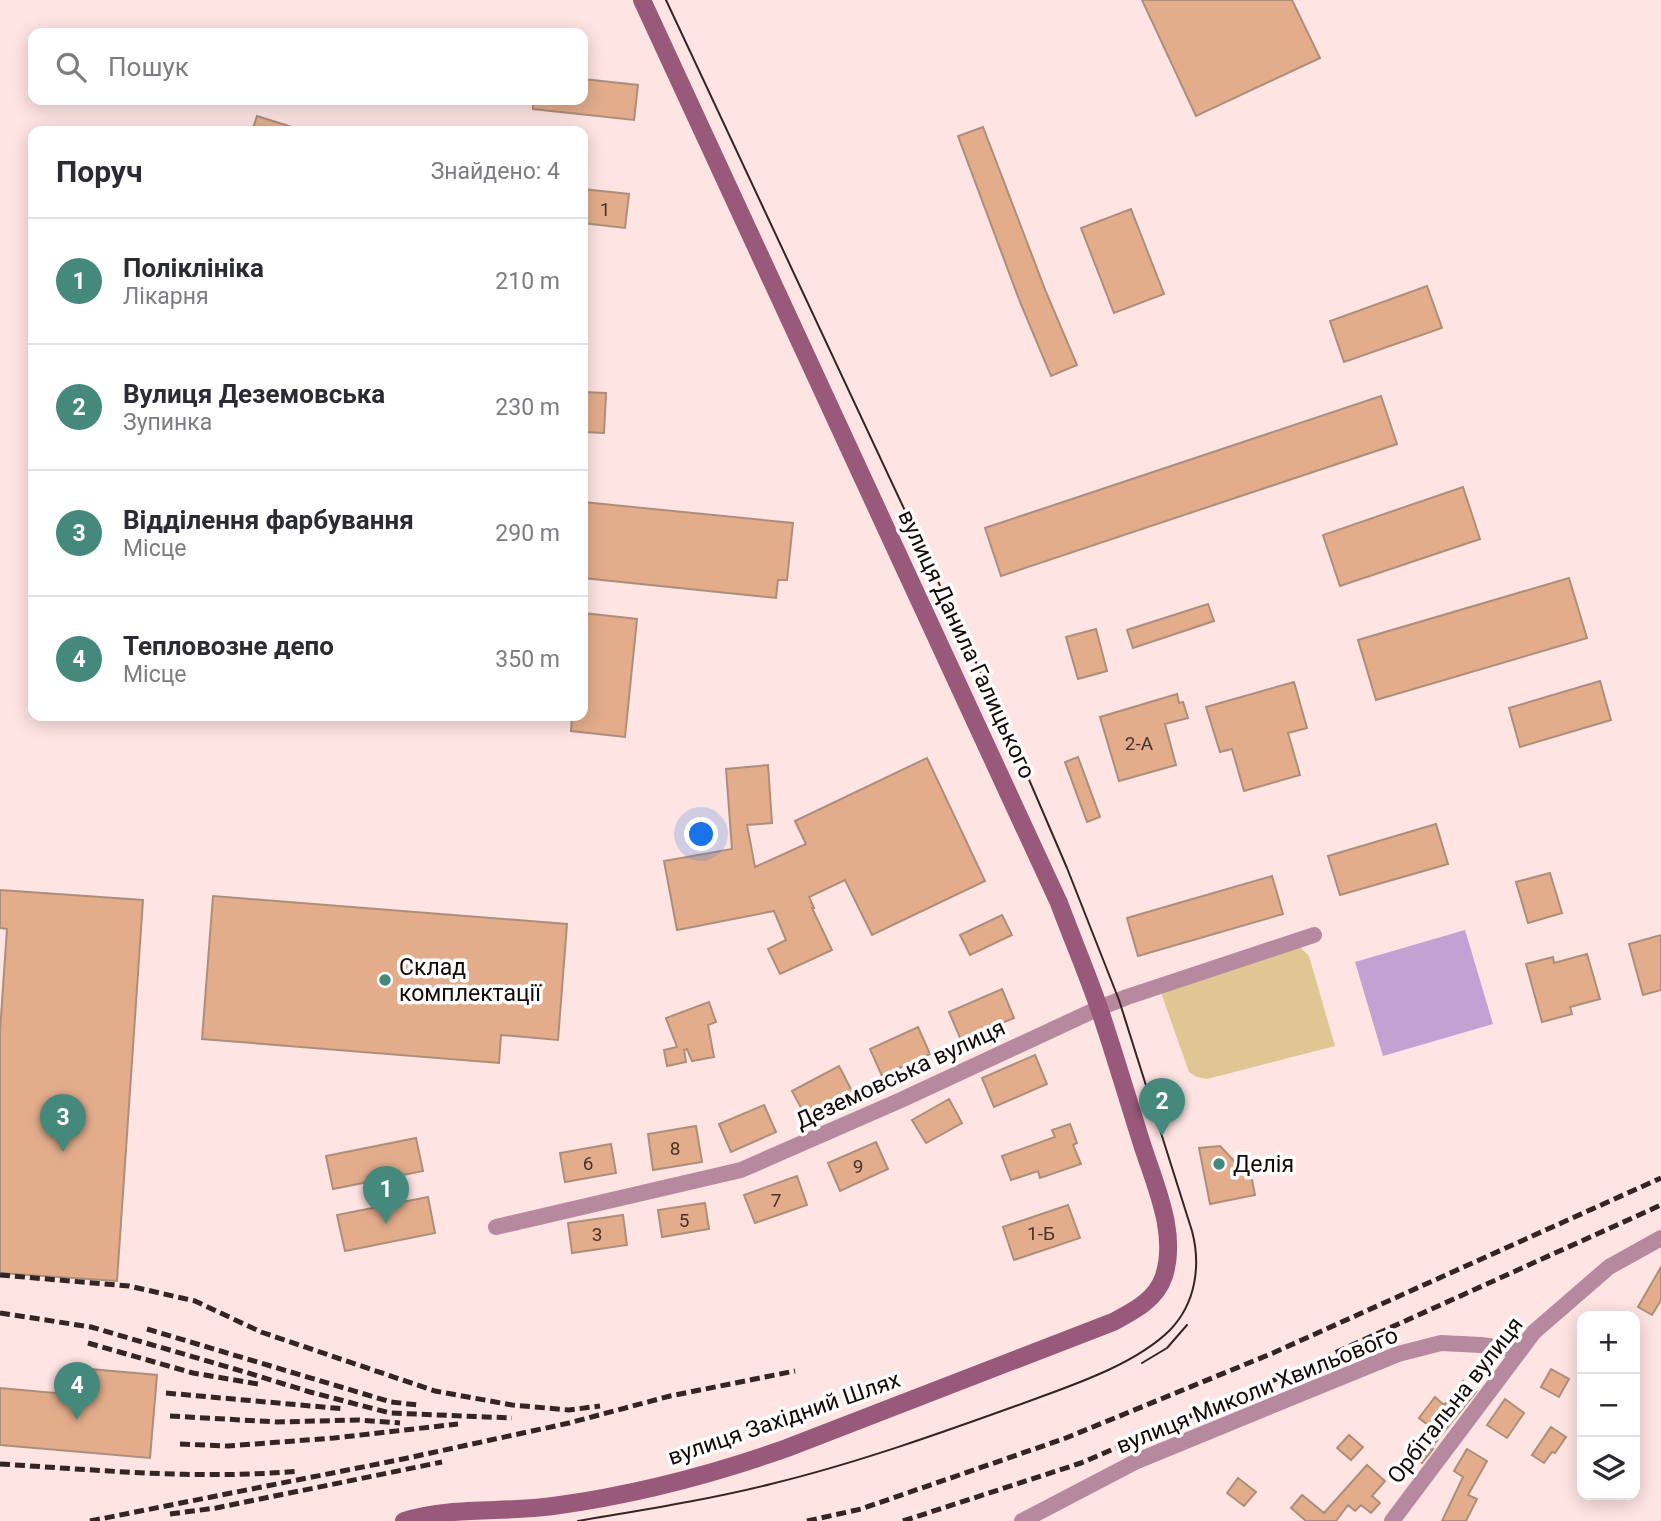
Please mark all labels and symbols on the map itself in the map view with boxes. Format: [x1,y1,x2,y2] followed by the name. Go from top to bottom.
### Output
[600,198,610,221] house number: 1
[892,506,1041,783] street label: вулиця Данила Галицького
[1125,732,1154,755] house number: 2-А
[684,817,718,851] your location
[399,954,542,1007] place label: Склад комплектації
[377,972,393,988] marker: Склад комплектації
[791,1014,1009,1135] street label: Деземовська вулиця
[1139,1078,1185,1136] pin: 2
[40,1094,86,1152] pin: 3
[670,1137,680,1160] house number: 8
[1233,1151,1294,1178] place label: Делія
[583,1152,593,1175] house number: 6
[853,1155,863,1178] house number: 9
[1211,1156,1227,1172] marker: Делія
[363,1166,409,1224] pin: 1
[771,1189,781,1212] house number: 7
[679,1209,689,1232] house number: 5
[1027,1222,1055,1245] house number: 1-Б
[592,1223,602,1246] house number: 3
[1382,1312,1529,1489] street label: Орбітальна вулиця
[1112,1321,1402,1459] street label: вулиця Миколи Хвильового
[54,1362,100,1420] pin: 4
[664,1366,904,1471] street label: вулиця Західний Шлях

